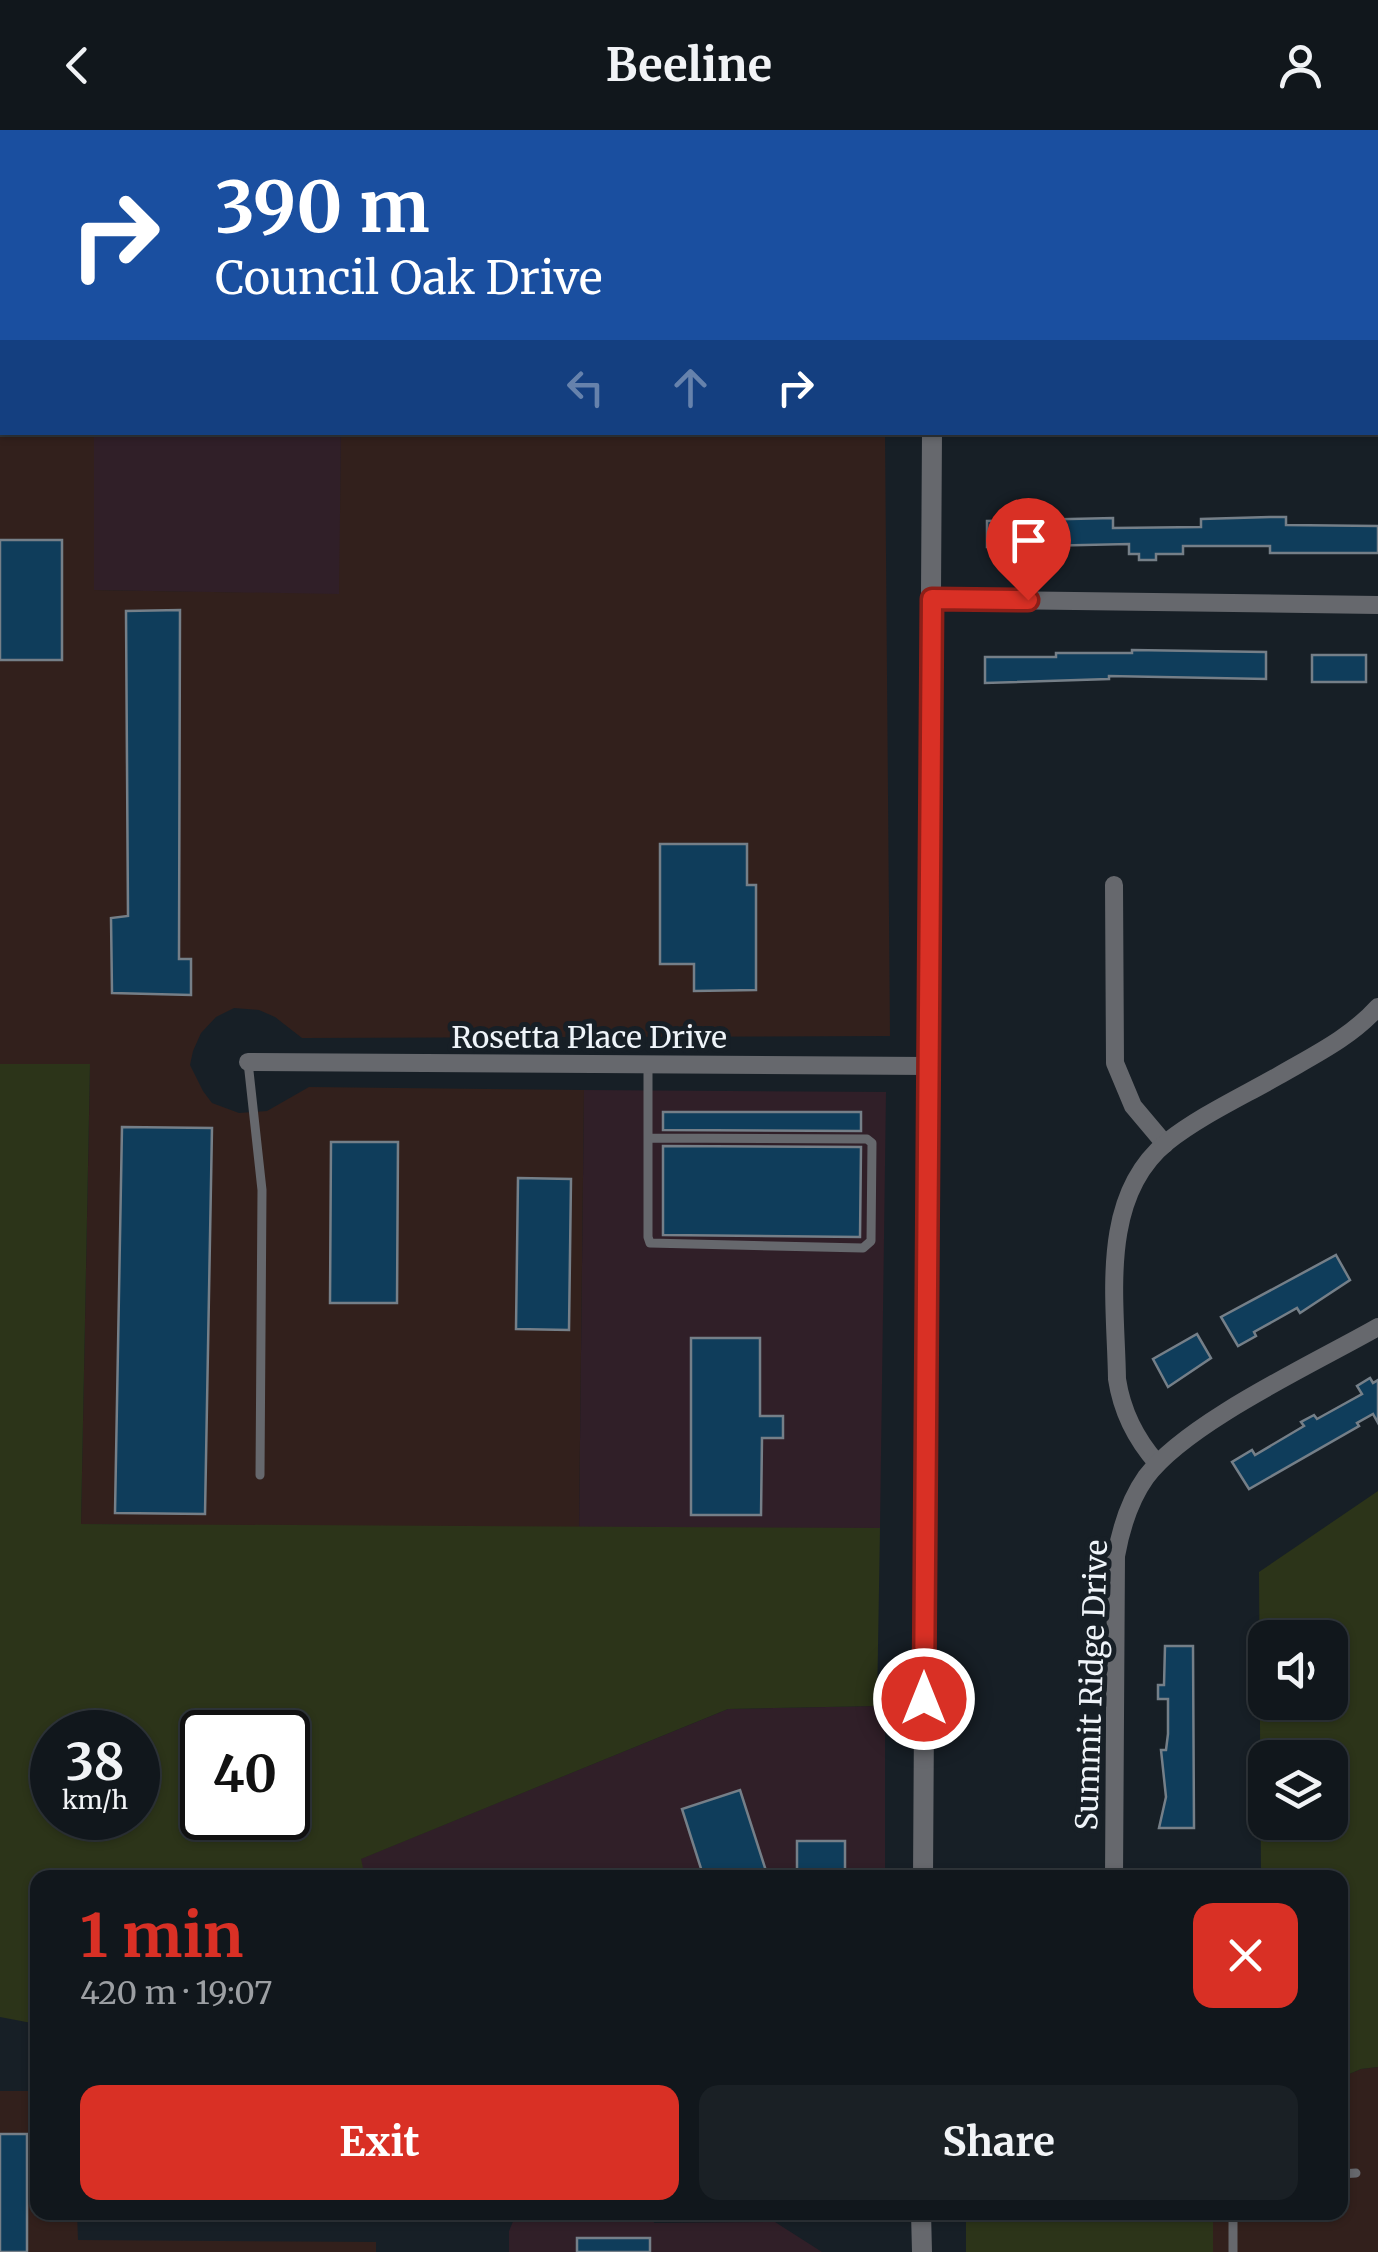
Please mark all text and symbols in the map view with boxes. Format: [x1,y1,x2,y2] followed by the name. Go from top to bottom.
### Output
[606,37,772,93] text: Beeline
[50,38,105,93] icon: back
[1273,38,1328,93] icon: person
[215,163,430,251] text: 390 m
[50,170,180,300] icon: right
[215,250,602,306] text: Council Oak Drive
[558,360,613,415] icon: left
[663,360,718,415] icon: ahead
[768,360,823,415] icon: right
[986,498,1071,601] pin
[1001,513,1056,568] icon: arrive
[451,1018,727,1056] street label: Rosetta Place Drive
[1067,1539,1115,1831] street label: Summit Ridge Drive
[1248,1620,1348,1840] map controls
[1248,1620,1348,1720] button: sound
[872,1647,976,1751] position arrow
[180,1710,310,1840] speed limit sign: 40
[65,1731,125,1794] text: 38
[1248,1740,1348,1840] button: layers
[62,1784,128,1816] text: km/h
[80,1898,243,1973] text: 1 min
[1193,1903,1298,2008] button: close
[80,1973,272,2013] text: 420 m · 19:07
[80,2085,679,2200] button: Exit
[699,2085,1298,2200] button: Share

